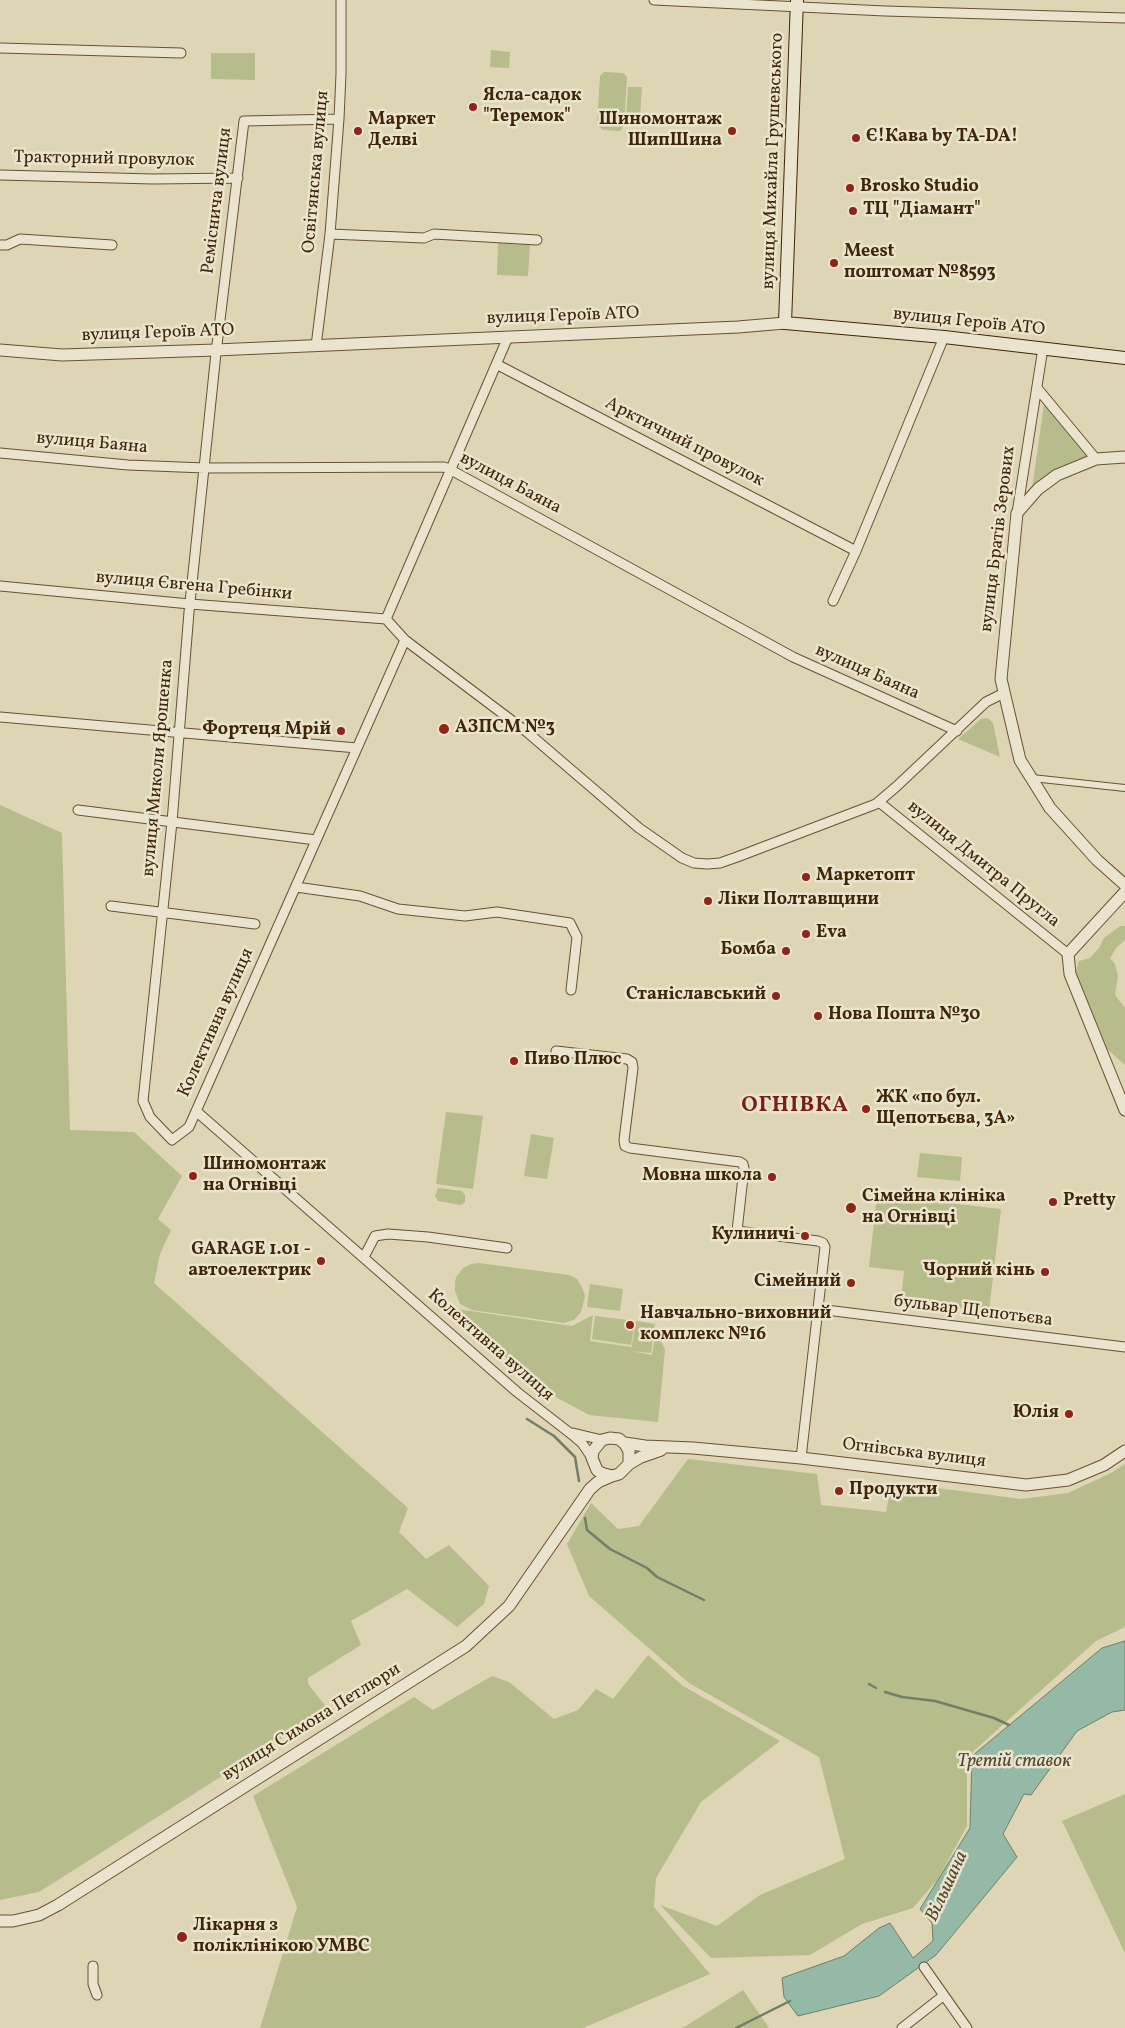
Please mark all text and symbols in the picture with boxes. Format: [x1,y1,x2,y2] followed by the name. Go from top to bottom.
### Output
[759,32,789,290] street label: вулиця Михайла Грушевського
[483,86,581,128] place label: Ясла-садок "Теремок"
[299,90,335,254] street label: Освітянська вулиця
[467,101,479,113] marker: Ясла-садок "Теремок"
[368,110,436,152] place label: Маркет Делві
[599,110,722,152] place label: Шиномонтаж ШипШина
[352,125,364,137] marker: Маркет Делві
[726,125,738,137] marker: Шиномонтаж ШипШина
[198,126,238,276] street label: Реміснича вулиця
[866,127,1018,149] place label: Є!Кава by TA-DA!
[850,132,862,144] marker: Є!Кава by TA-DA!
[13,148,195,172] street label: Тракторний провулок
[860,177,979,199] place label: Brosko Studio
[844,182,856,194] marker: Brosko Studio
[863,200,981,222] place label: ТЦ "Діамант"
[847,205,859,217] marker: ТЦ "Діамант"
[844,242,996,284] place label: Meest поштомат №8593
[828,257,840,269] marker: Meest поштомат №8593
[486,304,640,330] street label: вулиця Героїв АТО
[892,304,1046,342] street label: вулиця Героїв АТО
[81,321,235,347] street label: вулиця Героїв АТО
[601,393,767,493] street label: Арктичний провулок
[35,428,149,460] street label: вулиця Баяна
[977,445,1021,633] street label: вулиця Братів Зерових
[456,448,564,520] street label: вулиця Баяна
[95,568,293,606] street label: вулиця Євгена Гребінки
[811,640,923,706] street label: вулиця Баяна
[139,658,179,878] street label: вулиця Миколи Ярошенка
[455,718,555,740] place label: АЗПСМ №3
[202,720,331,742] place label: Фортеця Мрій
[437,722,451,736] marker: АЗПСМ №3
[335,725,347,737] marker: Фортеця Мрій
[902,797,1064,933] street label: вулиця Дмитра Пругла
[816,866,915,888] place label: Маркетопт
[800,871,812,883] marker: Маркетопт
[718,890,879,912] place label: Ліки Полтавщини
[702,895,714,907] marker: Ліки Полтавщини
[816,923,847,945] place label: Eva
[800,928,812,940] marker: Eva
[720,940,776,962] place label: Бомба
[174,945,260,1101] street label: Колективна вулиця
[780,945,792,957] marker: Бомба
[626,985,766,1007] place label: Станіславський
[770,990,782,1002] marker: Станіславський
[828,1005,980,1027] place label: Нова Пошта №30
[812,1010,824,1022] marker: Нова Пошта №30
[524,1050,621,1072] place label: Пиво Плюс
[508,1055,520,1067] marker: Пиво Плюс
[876,1088,1015,1130] place label: ЖК «по бул. Щепотьєва, 3А»
[740,1094,850,1120] district label: ОГНІВКА
[860,1103,872,1115] marker: ЖК «по бул. Щепотьєва, 3А»
[203,1155,326,1198] place label: Шиномонтаж на Огнівці
[642,1166,762,1188] place label: Мовна школа
[187,1170,199,1182] marker: Шиномонтаж на Огнівці
[766,1171,778,1183] marker: Мовна школа
[862,1187,1006,1230] place label: Сімейна клініка на Огнівці
[1063,1191,1116,1213] place label: Pretty
[1047,1196,1059,1208] marker: Pretty
[844,1201,858,1215] marker: Сімейна клініка на Огнівці
[711,1225,795,1247] place label: Кулиничі
[799,1230,811,1242] marker: Кулиничі
[188,1240,311,1282] place label: GARAGE 1.01 - автоелектрик
[315,1255,327,1267] marker: GARAGE 1.01 - автоелектрик
[923,1261,1035,1283] place label: Чорний кінь
[1039,1266,1051,1278] marker: Чорний кінь
[754,1272,841,1294] place label: Сімейний
[845,1277,857,1289] marker: Сімейний
[422,1285,558,1407] street label: Колективна вулиця
[892,1292,1054,1332] street label: бульвар Щепотьєва
[640,1304,831,1346] place label: Навчально-виховний комплекс №16
[624,1319,636,1331] marker: Навчально-виховний комплекс №16
[1013,1403,1059,1425] place label: Юлія
[1063,1408,1075,1420] marker: Юлія
[841,1434,987,1474] street label: Огнівська вулиця
[849,1480,938,1502] place label: Продукти
[833,1485,845,1497] marker: Продукти
[219,1659,405,1787] street label: вулиця Симона Петлюри
[957,1752,1071,1774] water label: Третій ставок
[922,1848,974,1926] water label: Вільшана
[193,1916,370,1958] place label: Лікарня з поліклінікою УМВС
[175,1930,189,1944] marker: Лікарня з поліклінікою УМВС

